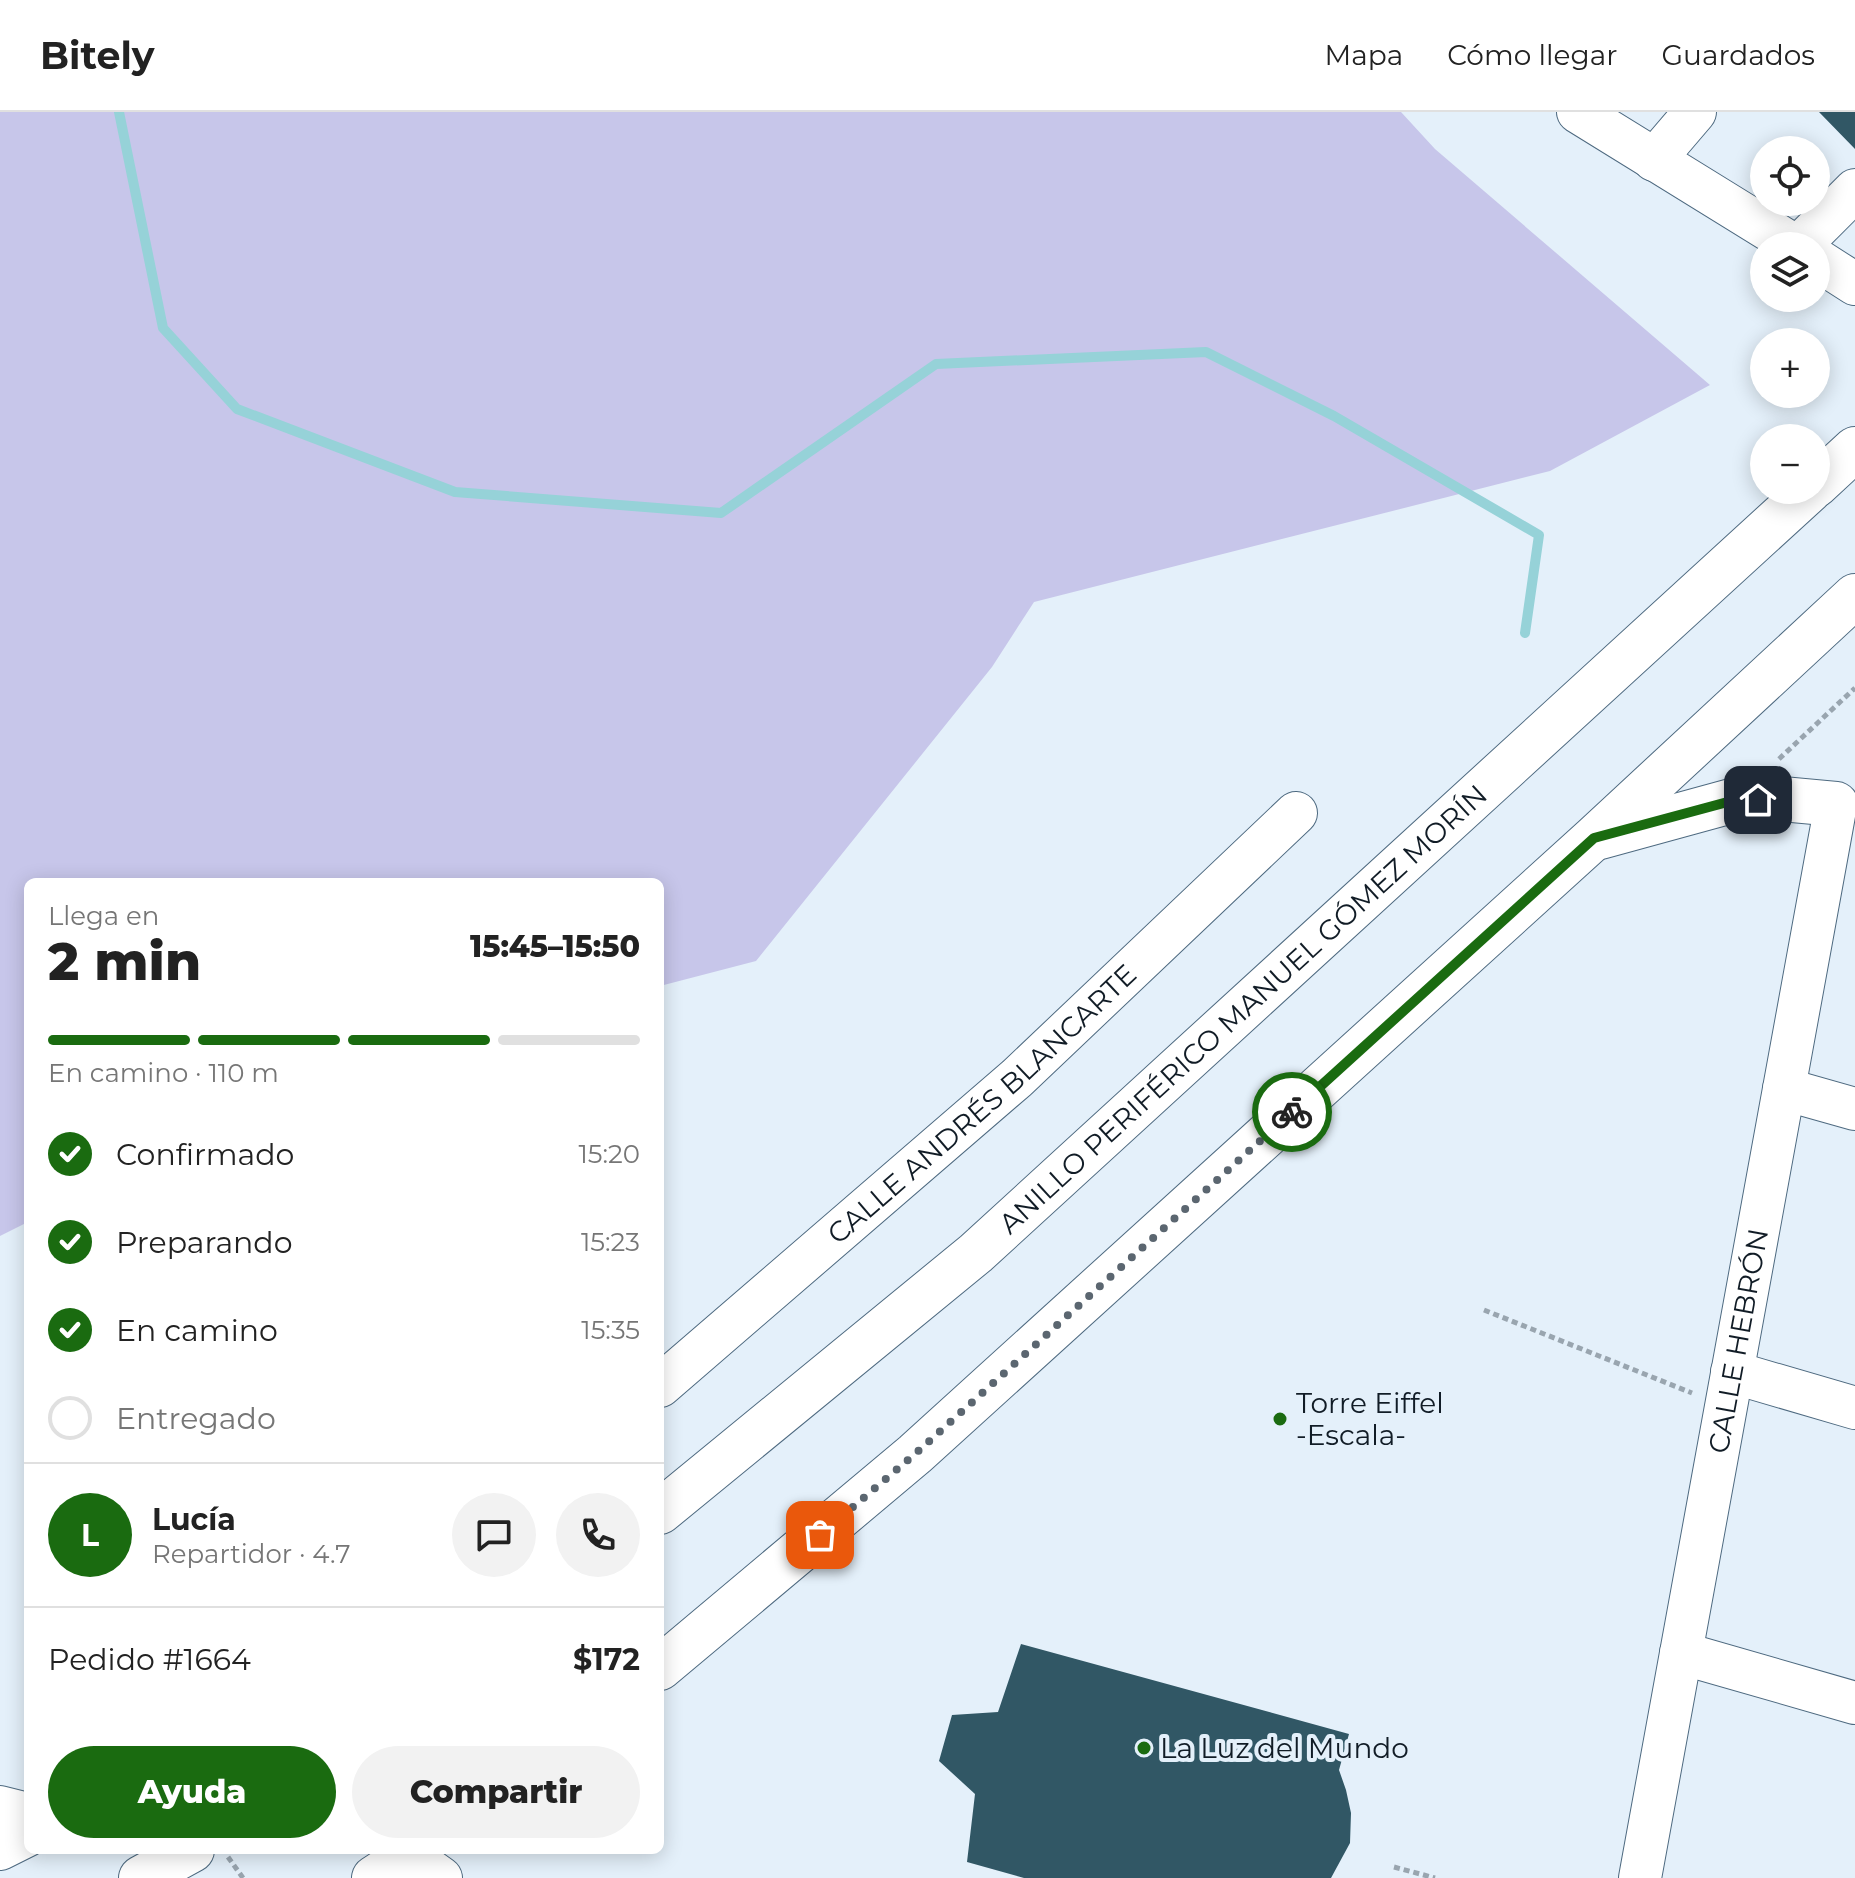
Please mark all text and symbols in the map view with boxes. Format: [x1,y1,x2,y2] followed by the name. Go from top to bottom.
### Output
[40,32,155,79] text: Bitely
[1324,38,1403,72] text: Mapa
[1447,38,1617,72] text: Cómo llegar
[1661,38,1815,72] text: Guardados
[1750,136,1830,504] map controls
[1750,136,1830,216] button: locate
[1750,232,1830,312] button: layers
[1750,328,1830,408] button: +
[1750,424,1830,504] button: −
[1724,766,1792,834] pin
[992,777,1494,1241] street label: ANILLO PERIFÉRICO MANUEL GÓMEZ MORÍN
[1736,778,1780,822] icon: home
[48,900,159,932] text: Llega en
[470,928,640,965] text: 15:45–15:50
[48,930,201,993] text: 2 min
[820,957,1143,1251] street label: CALLE ANDRÉS BLANCARTE
[48,1057,279,1089] text: En camino · 110 m
[1252,1072,1332,1152] courier
[1270,1090,1314,1134] icon: bike
[48,1132,92,1176] icon: check
[116,1136,294,1173] text: Confirmado
[578,1138,640,1170] text: 15:20
[48,1220,92,1264] icon: check
[116,1224,293,1261] text: Preparando
[581,1226,640,1258] text: 15:23
[1701,1226,1775,1456] street label: CALLE HEBRÓN
[48,1308,92,1352] icon: check
[116,1312,278,1349] text: En camino
[581,1314,640,1346] text: 15:35
[1296,1386,1444,1452] place label: Torre Eiffel -Escala-
[116,1400,276,1437] text: Entregado
[1271,1410,1289,1428] marker: Torre Eiffel -Escala-
[452,1493,536,1577] button: chat
[556,1493,640,1577] button: phone
[152,1501,236,1538] text: Lucía
[786,1501,854,1569] pin
[798,1513,842,1557] icon: bag
[81,1517,99,1554] text: L
[152,1538,351,1570] text: Repartidor · 4.7
[48,1641,251,1678] text: Pedido #1664
[573,1641,640,1678] text: $172
[1160,1731,1409,1765] place label: La Luz del Mundo
[1135,1739,1153,1757] marker: La Luz del Mundo
[48,1746,336,1838] button: Ayuda
[352,1746,640,1838] button: Compartir

